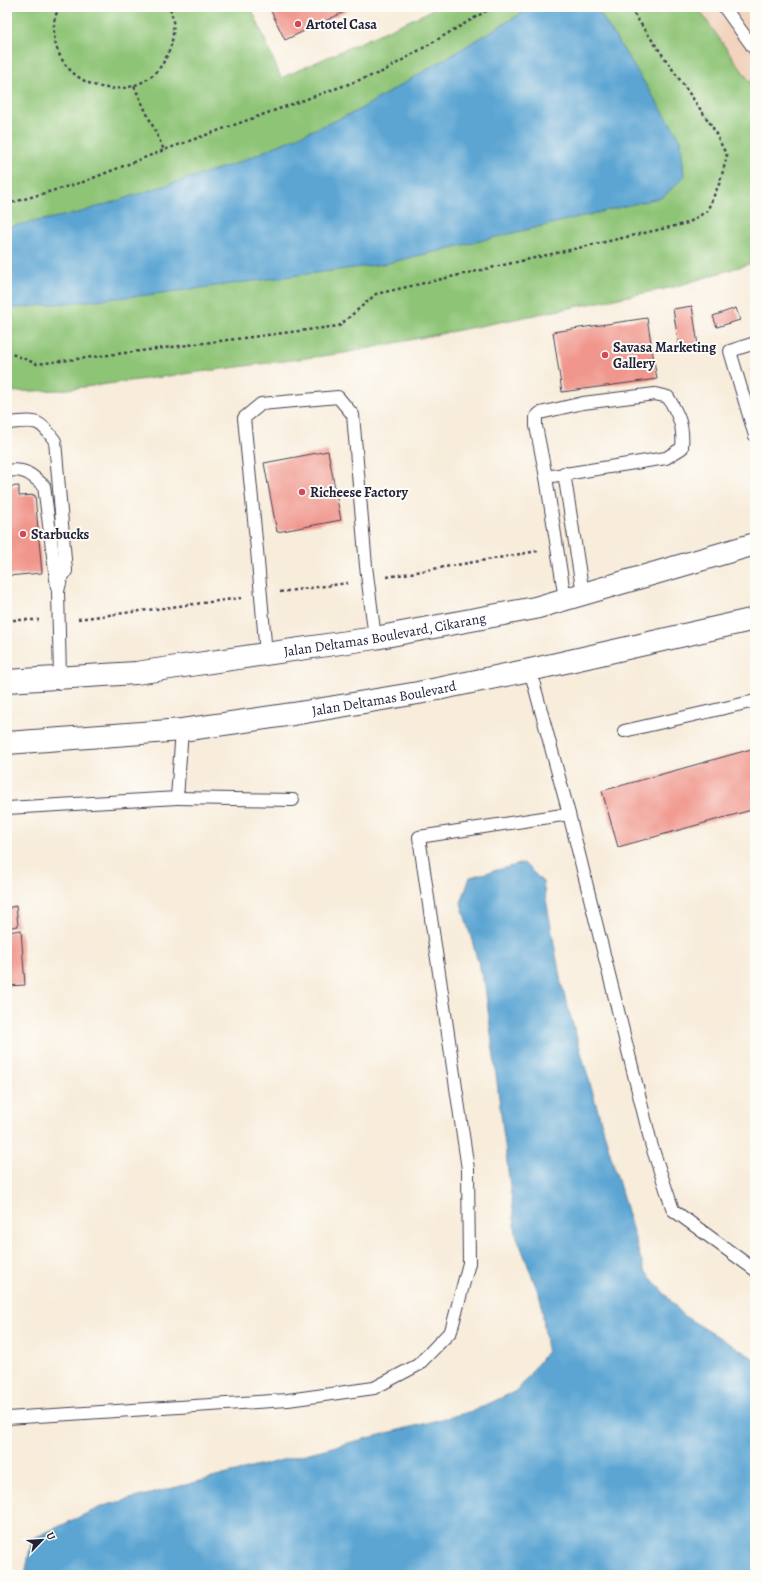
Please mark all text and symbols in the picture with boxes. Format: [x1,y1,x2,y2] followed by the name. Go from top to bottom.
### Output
[305,15,377,34] place label: Artotel Casa
[293,19,303,29] marker: Artotel Casa
[613,338,717,373] place label: Savasa Marketing Gallery
[600,350,610,360] marker: Savasa Marketing Gallery
[310,483,409,502] place label: Richeese Factory
[297,487,307,497] marker: Richeese Factory
[31,525,90,544] place label: Starbucks
[18,529,28,539] marker: Starbucks
[282,608,488,661] street label: Jalan Deltamas Boulevard, Cikarang
[310,676,458,721] street label: Jalan Deltamas Boulevard
[22,1520,62,1560] north arrow
[42,1530,59,1543] text: U

